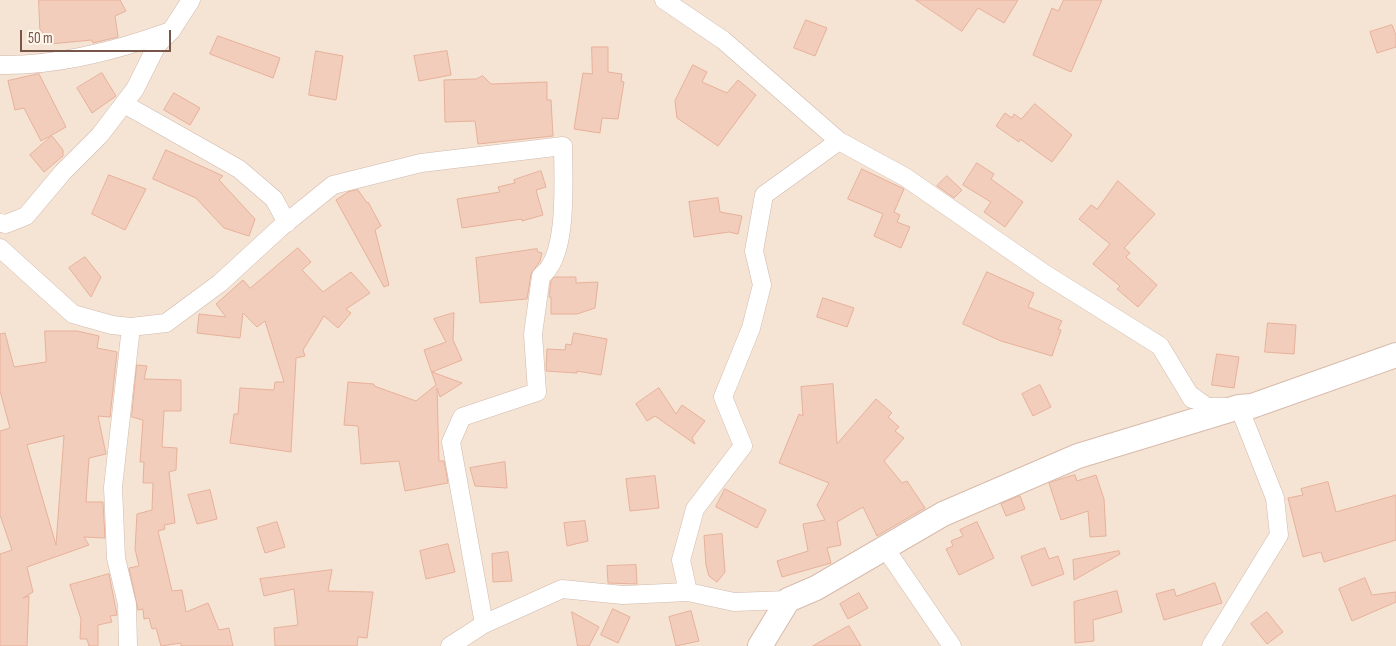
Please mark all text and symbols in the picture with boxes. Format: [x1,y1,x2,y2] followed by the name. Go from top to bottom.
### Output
[22,20,174,52] scale bar
[28,29,53,48] text: 50 m

